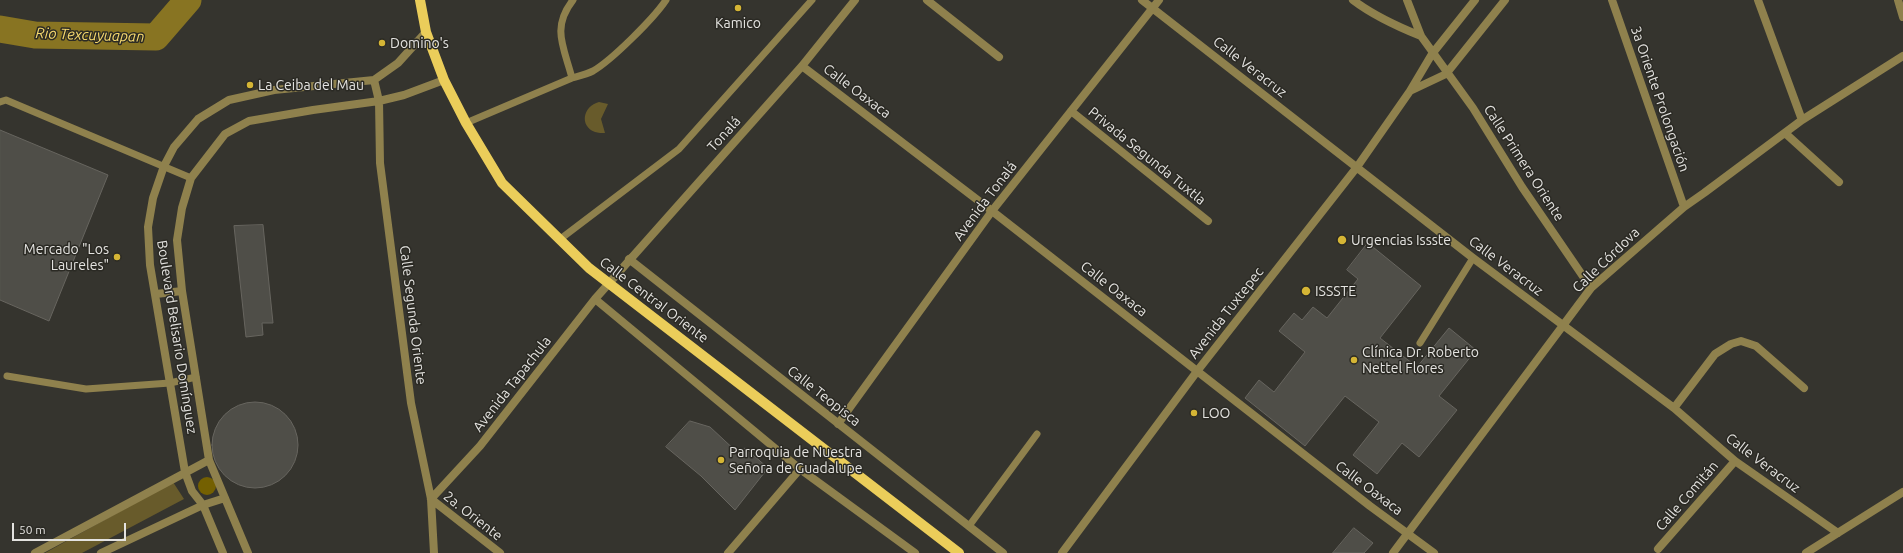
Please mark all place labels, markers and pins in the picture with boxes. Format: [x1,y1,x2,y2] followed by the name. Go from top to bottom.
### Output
[733,3,743,13] marker: Kamico
[715,15,761,31] place label: Kamico
[390,35,449,51] place label: Domino's
[377,38,387,48] marker: Domino's
[258,77,364,93] place label: La Ceiba del Mau
[245,80,255,90] marker: La Ceiba del Mau
[1351,232,1451,248] place label: Urgencias Issste
[1336,234,1348,246] marker: Urgencias Issste
[24,241,109,274] place label: Mercado "Los Laureles"
[112,252,122,262] marker: Mercado "Los Laureles"
[1315,283,1356,299] place label: ISSSTE
[1300,285,1312,297] marker: ISSSTE
[1362,344,1479,376] place label: Clínica Dr. Roberto Nettel Flores
[1349,355,1359,365] marker: Clínica Dr. Roberto Nettel Flores
[1202,405,1230,421] place label: LOO
[1189,408,1199,418] marker: LOO
[729,444,863,476] place label: Parroquia de Nuestra Señora de Guadalupe
[716,455,726,465] marker: Parroquia de Nuestra Señora de Guadalupe

